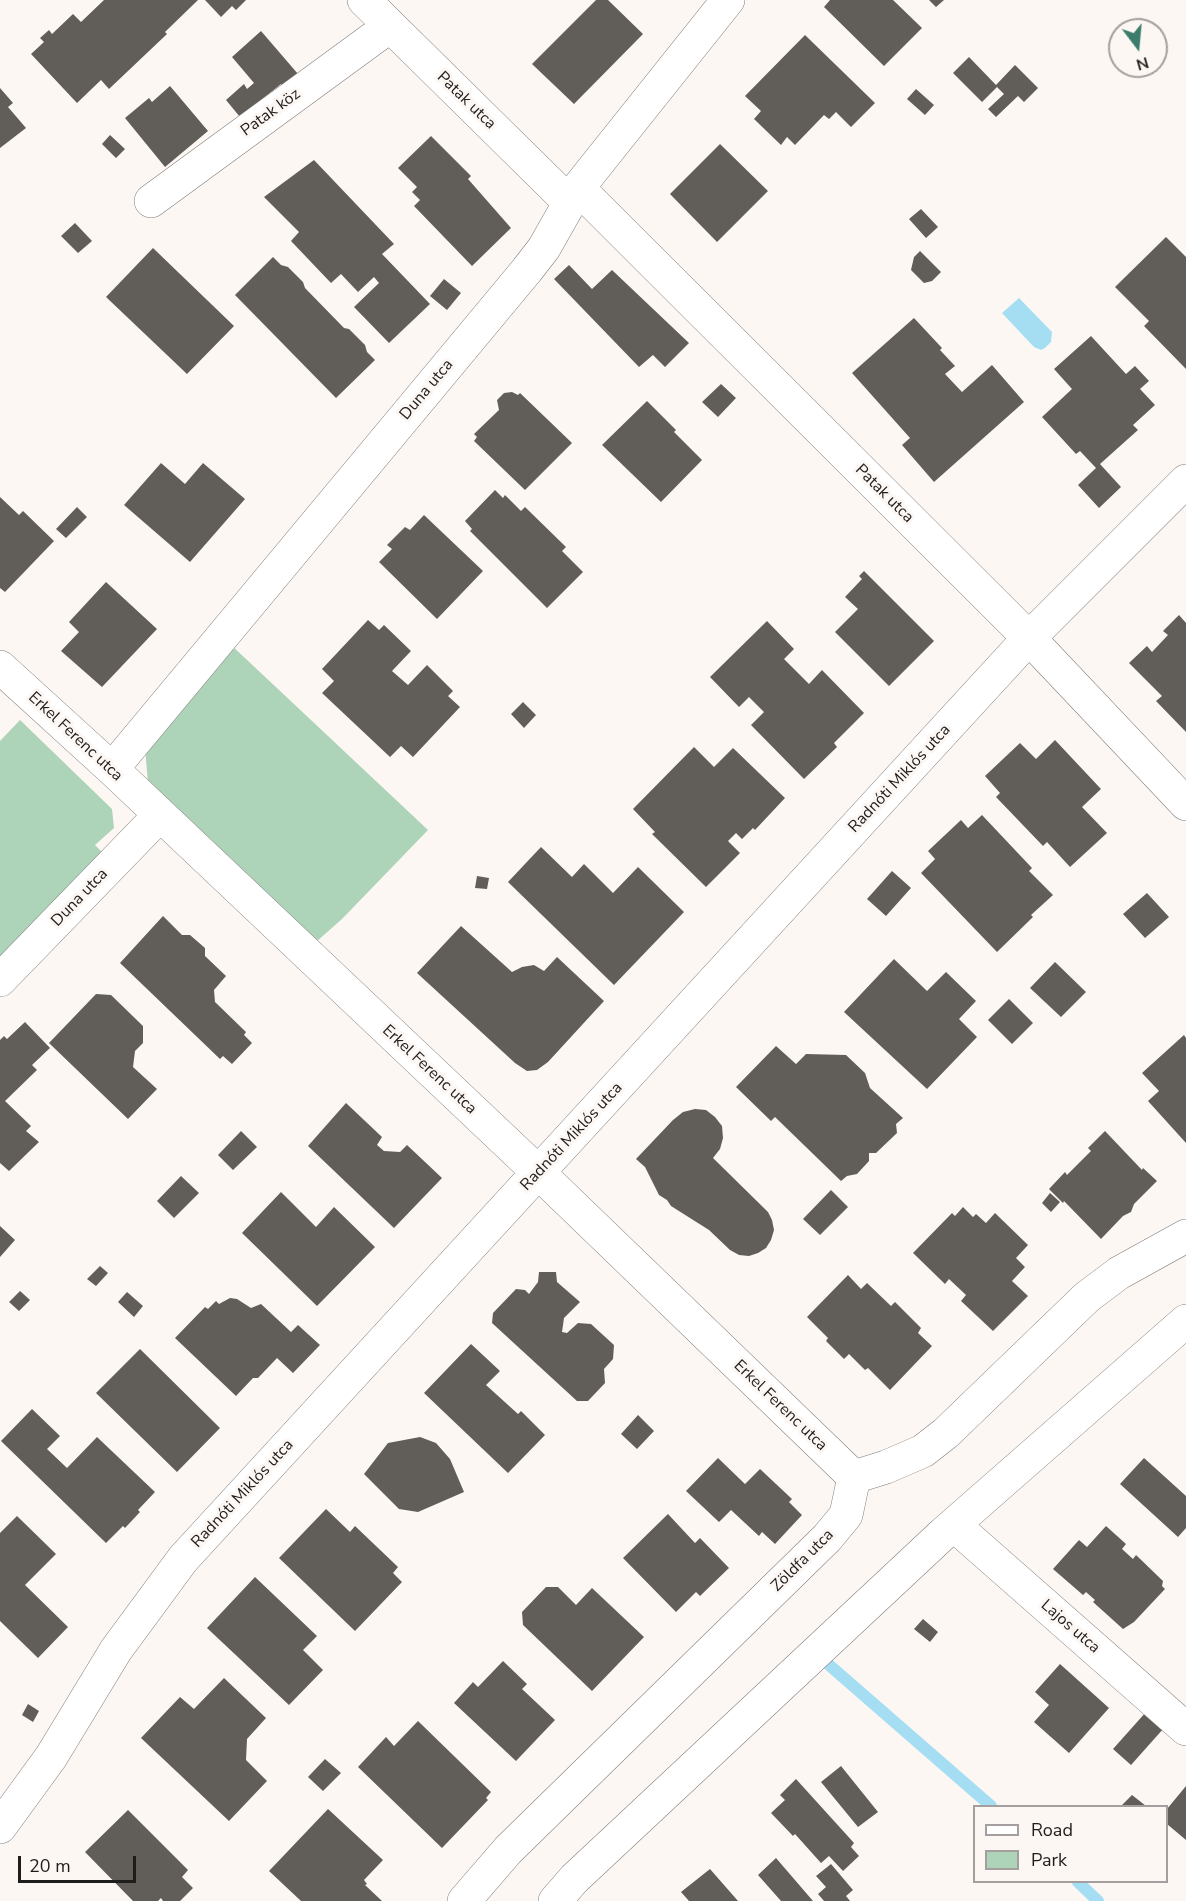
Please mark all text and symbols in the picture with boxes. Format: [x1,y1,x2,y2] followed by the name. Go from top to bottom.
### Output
[1108,18,1168,78] north arrow
[1134,51,1151,76] text: N
[432,68,500,134] street label: Patak utca
[238,85,304,141] street label: Patak köz
[396,356,458,424] street label: Duna utca
[851,461,917,527] street label: Patak utca
[24,688,126,786] street label: Erkel Ferenc utca
[845,721,955,837] street label: Radnóti Miklós utca
[48,865,112,931] street label: Duna utca
[378,1021,480,1119] street label: Erkel Ferenc utca
[517,1079,627,1195] street label: Radnóti Miklós utca
[729,1357,831,1455] street label: Erkel Ferenc utca
[188,1436,298,1552] street label: Radnóti Miklós utca
[768,1526,838,1596] street label: Zöldfa utca
[1037,1596,1103,1658] street label: Lajos utca
[973,1805,1168,1883] legend
[1031,1818,1073,1842] text: Road
[21,1844,140,1882] scale bar
[1031,1848,1067,1872] text: Park
[29,1854,71,1878] text: 20 m

